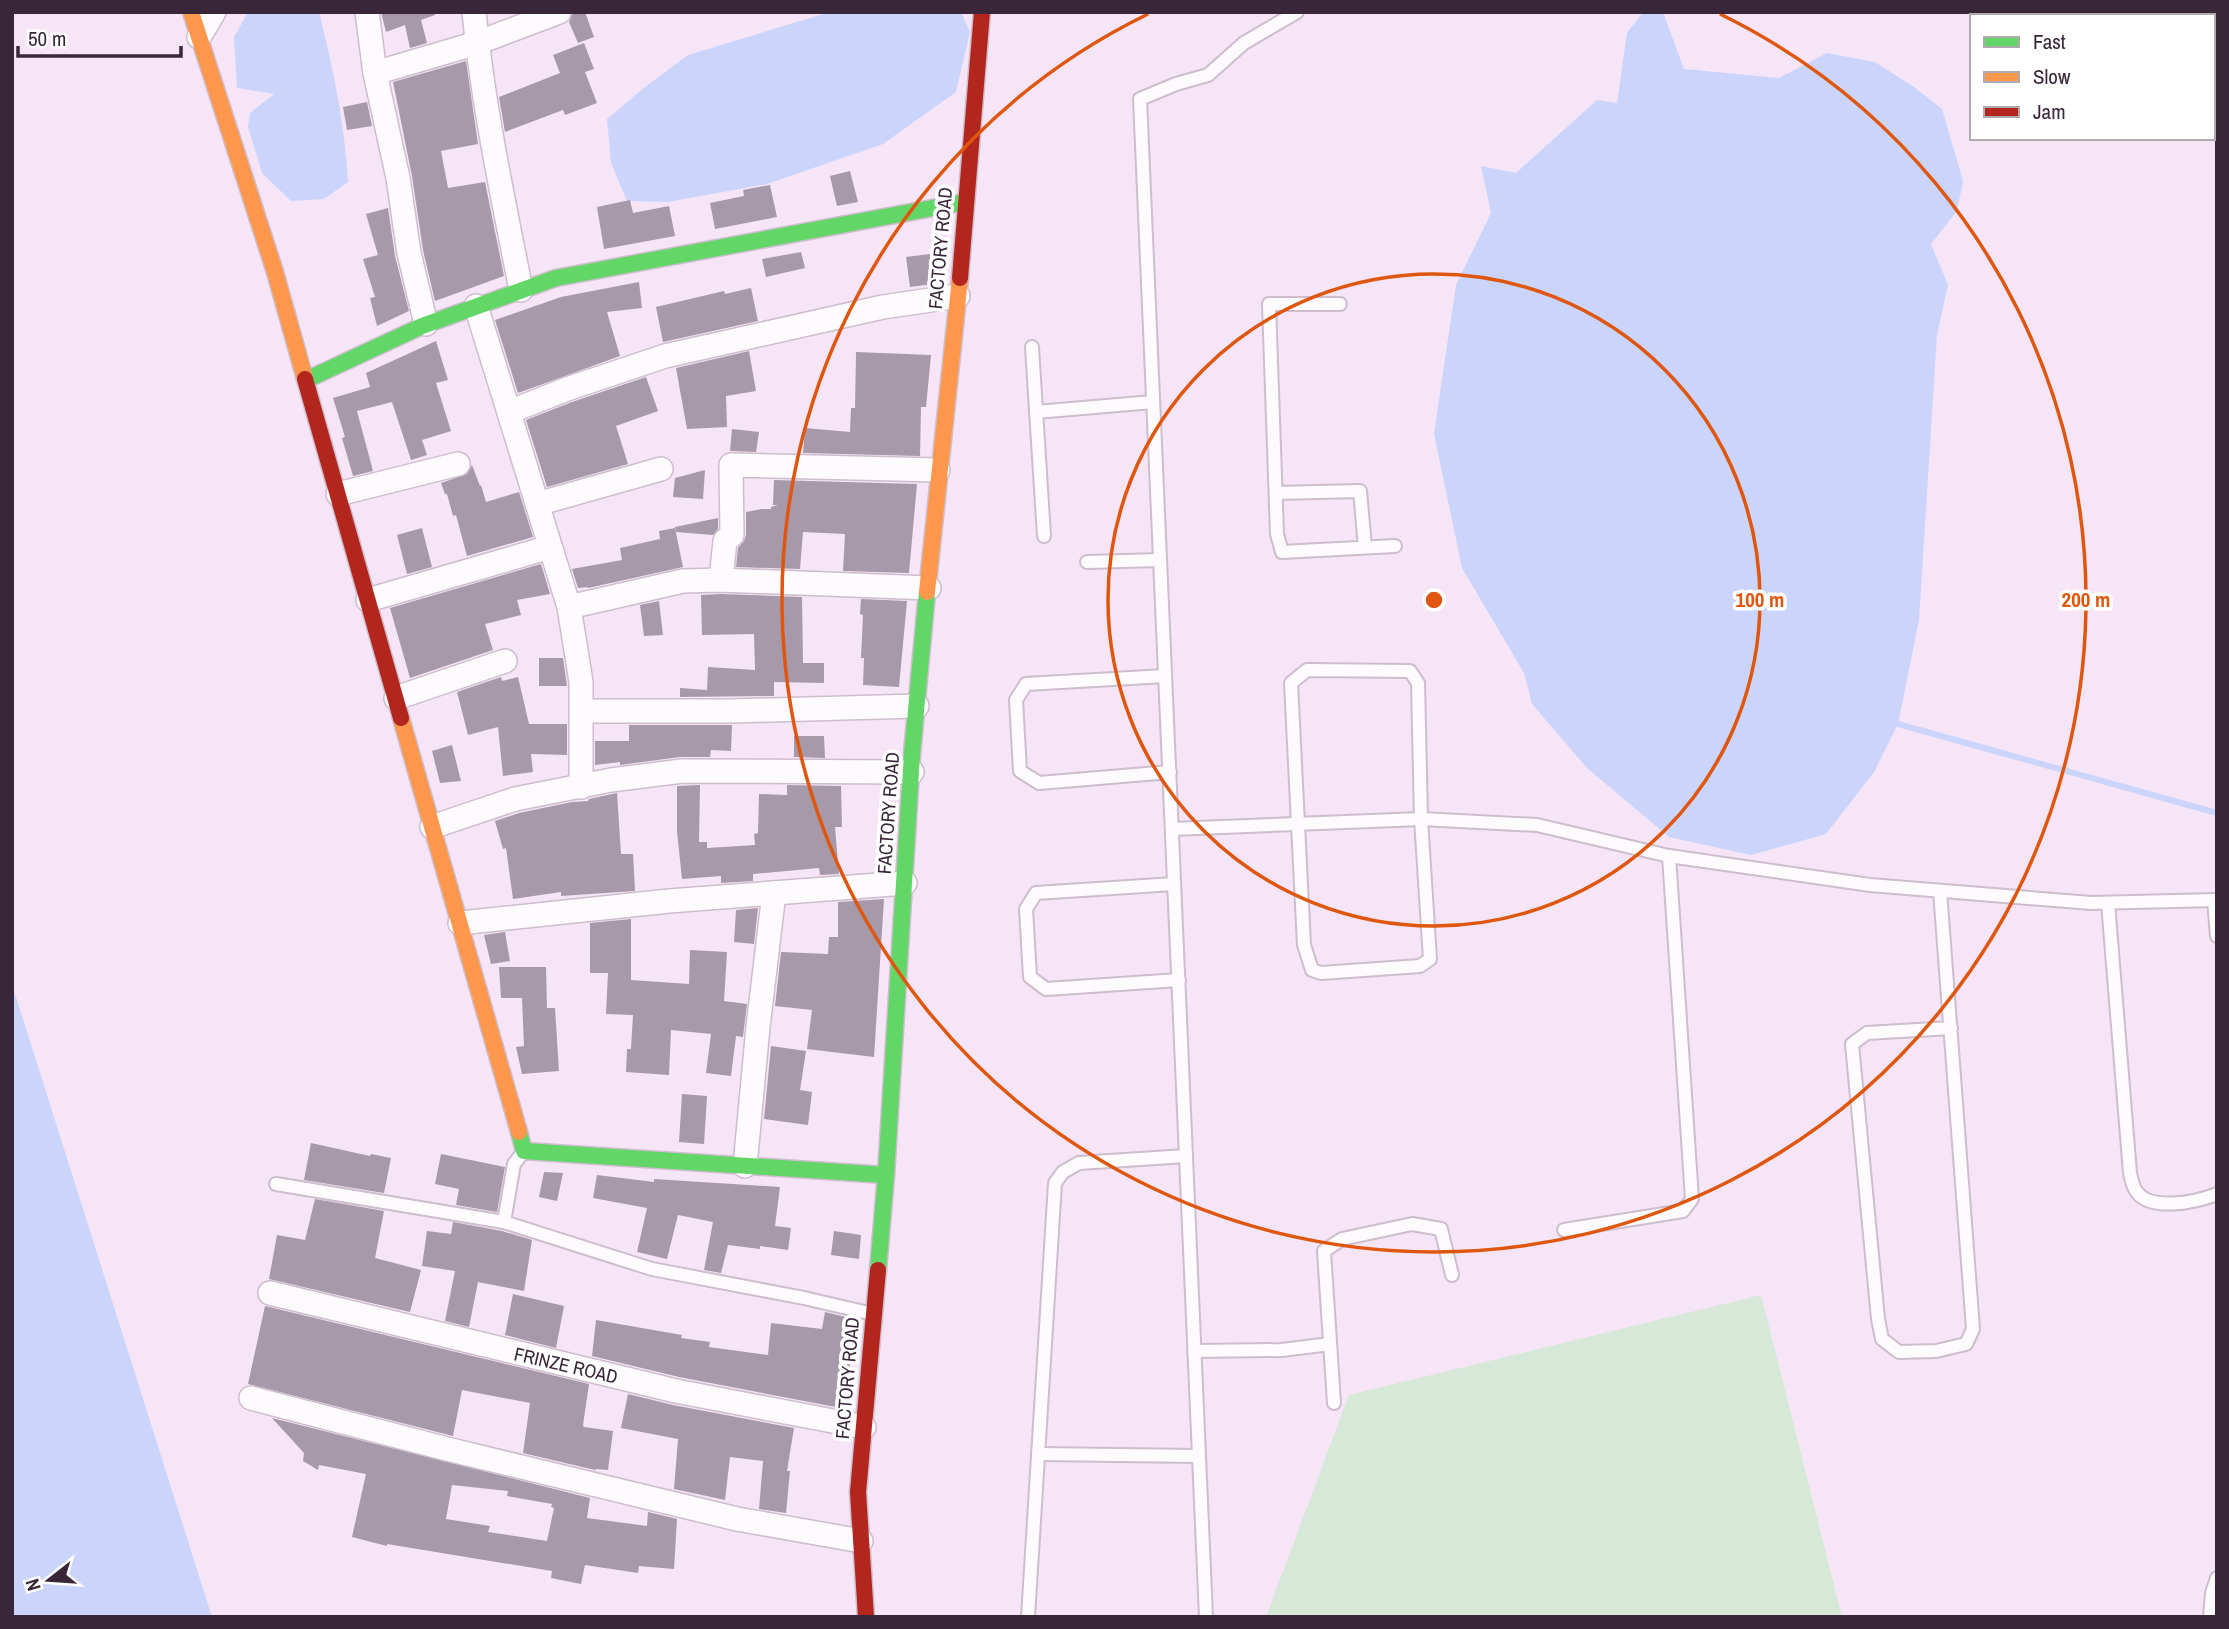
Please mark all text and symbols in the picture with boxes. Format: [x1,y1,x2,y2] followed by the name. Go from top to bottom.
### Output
[18,14,180,58] scale bar
[1970,14,2215,140] legend
[28,24,66,53] text: 50 m
[2033,27,2066,56] text: Fast
[2033,62,2071,91] text: Slow
[2033,97,2066,126] text: Jam
[922,186,958,310] street label: FACTORY ROAD
[1736,585,1784,614] text: 100 m
[2062,585,2110,614] text: 200 m
[1422,588,1446,612] centre of rings
[871,751,905,875] street label: FACTORY ROAD
[829,1316,865,1440] street label: FACTORY ROAD
[512,1340,620,1390] street label: FRINZE ROAD
[14,1545,84,1615] north arrow
[19,1576,47,1594] text: N

